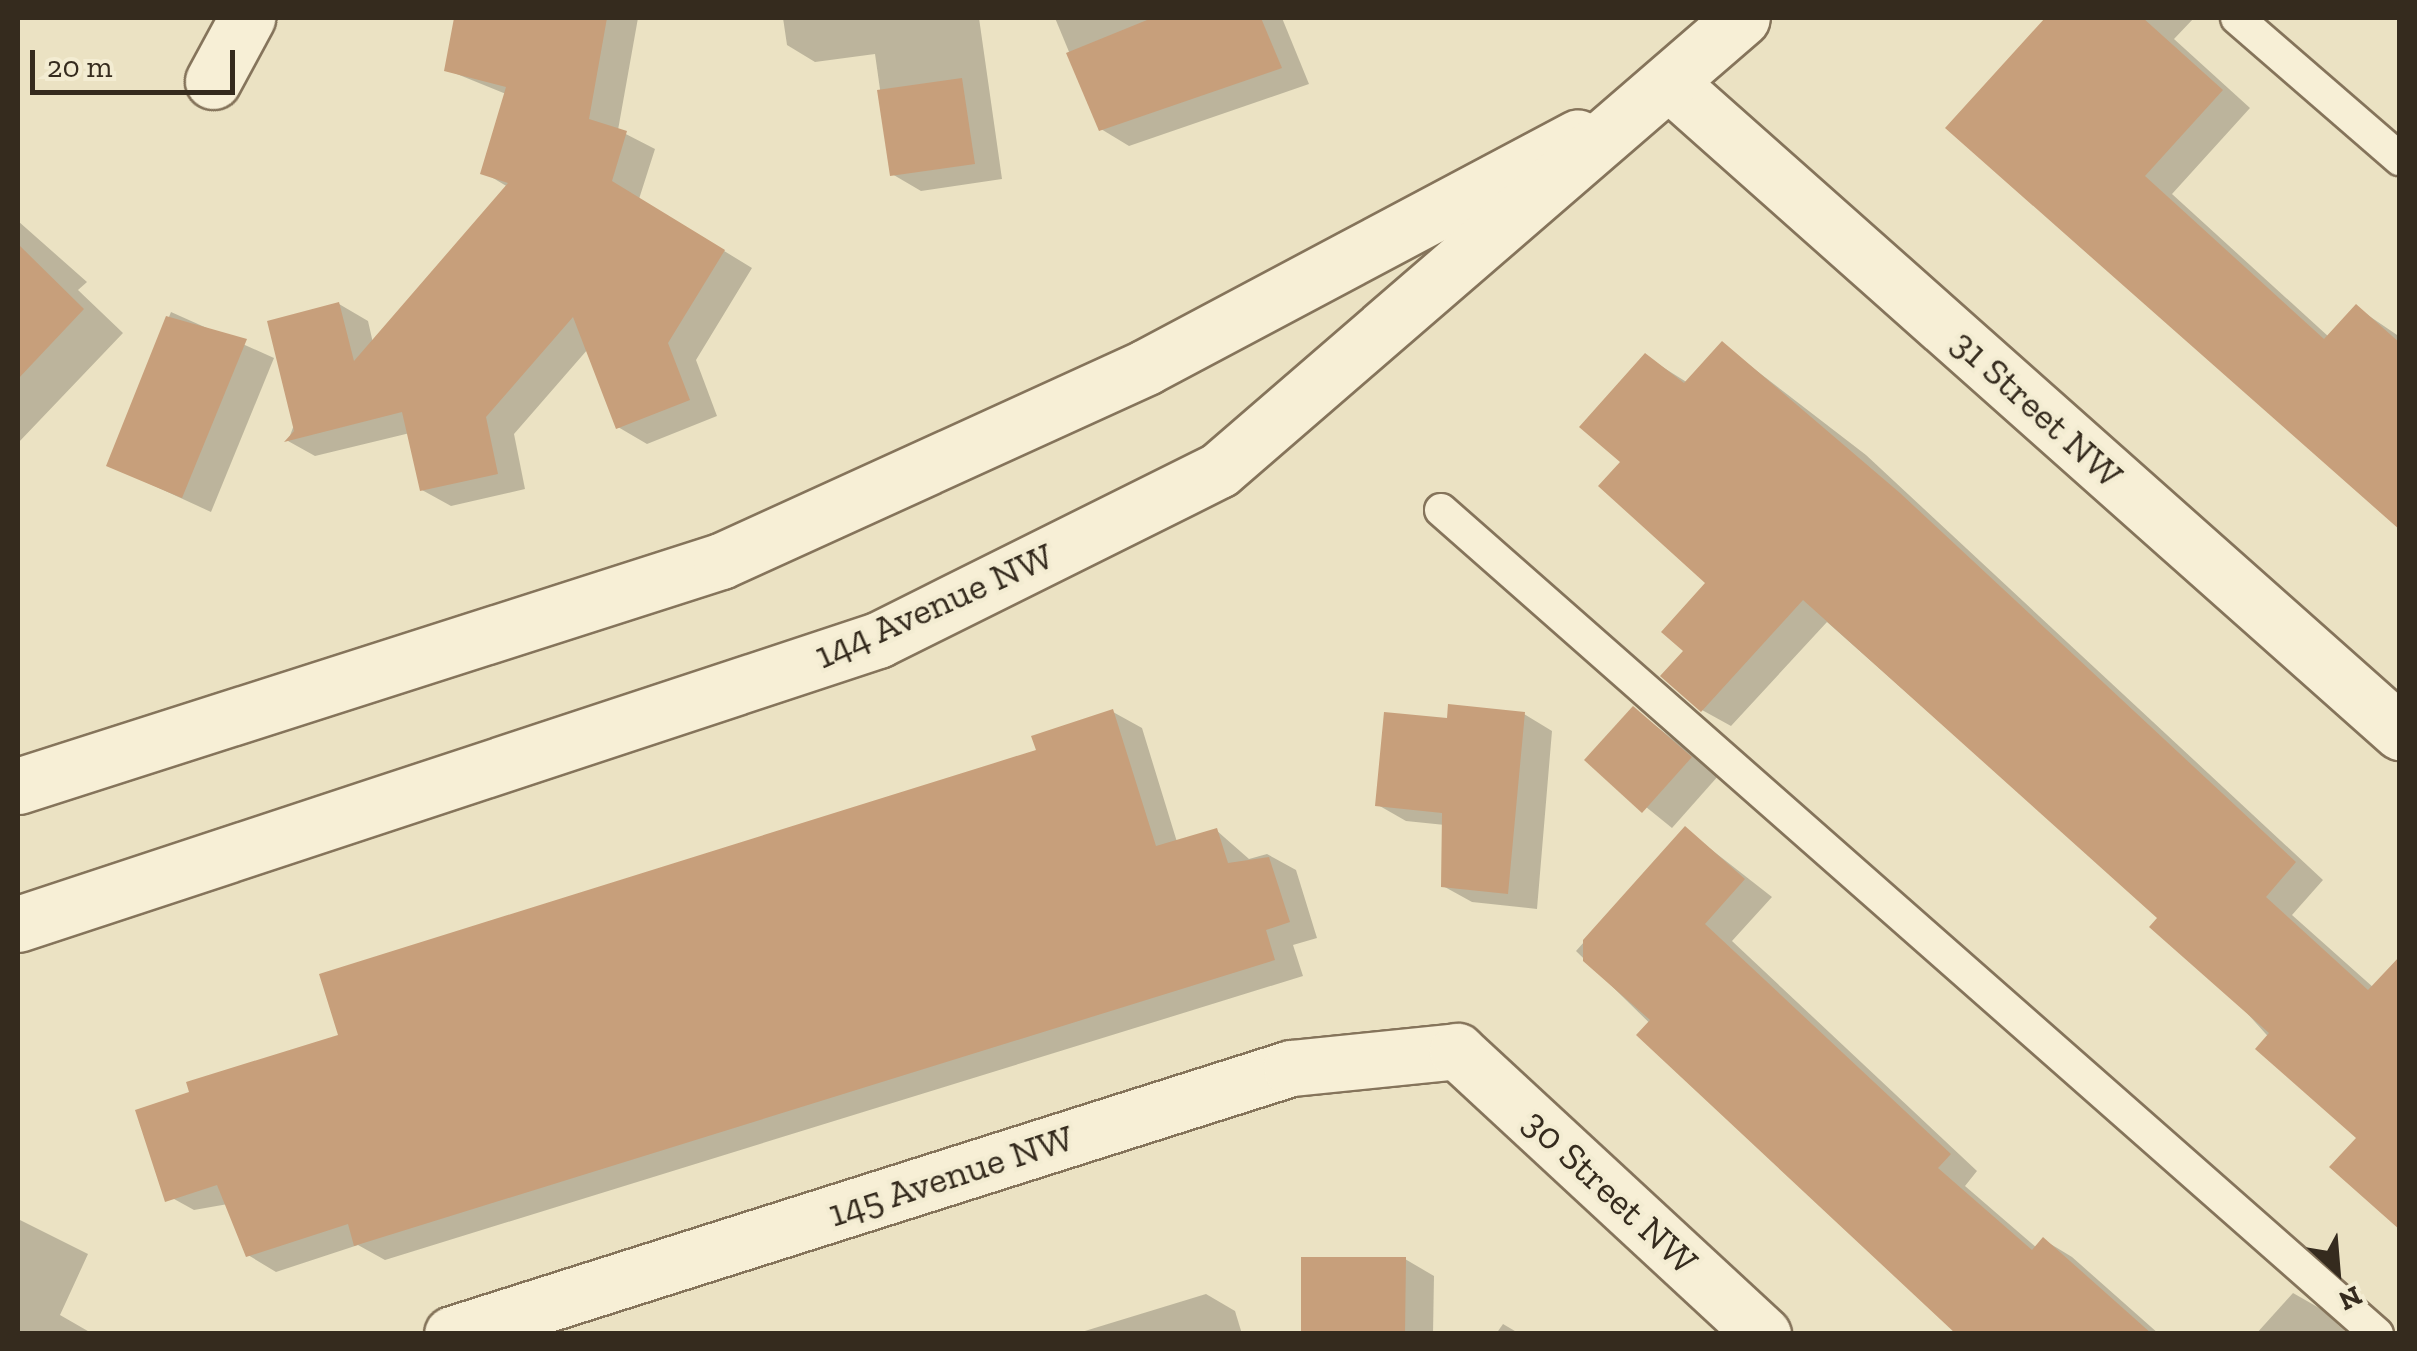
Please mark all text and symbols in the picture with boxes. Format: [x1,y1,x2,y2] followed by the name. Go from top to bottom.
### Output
[35,30,240,92] scale bar
[47,49,112,85] text: 20 m
[1942,320,2132,498] street label: 31 Street NW
[807,533,1061,679] street label: 144 Avenue NW
[1513,1100,1707,1284] street label: 30 Street NW
[822,1115,1080,1237] street label: 145 Avenue NW
[2287,1221,2387,1321] north arrow
[2334,1279,2367,1318] text: N

